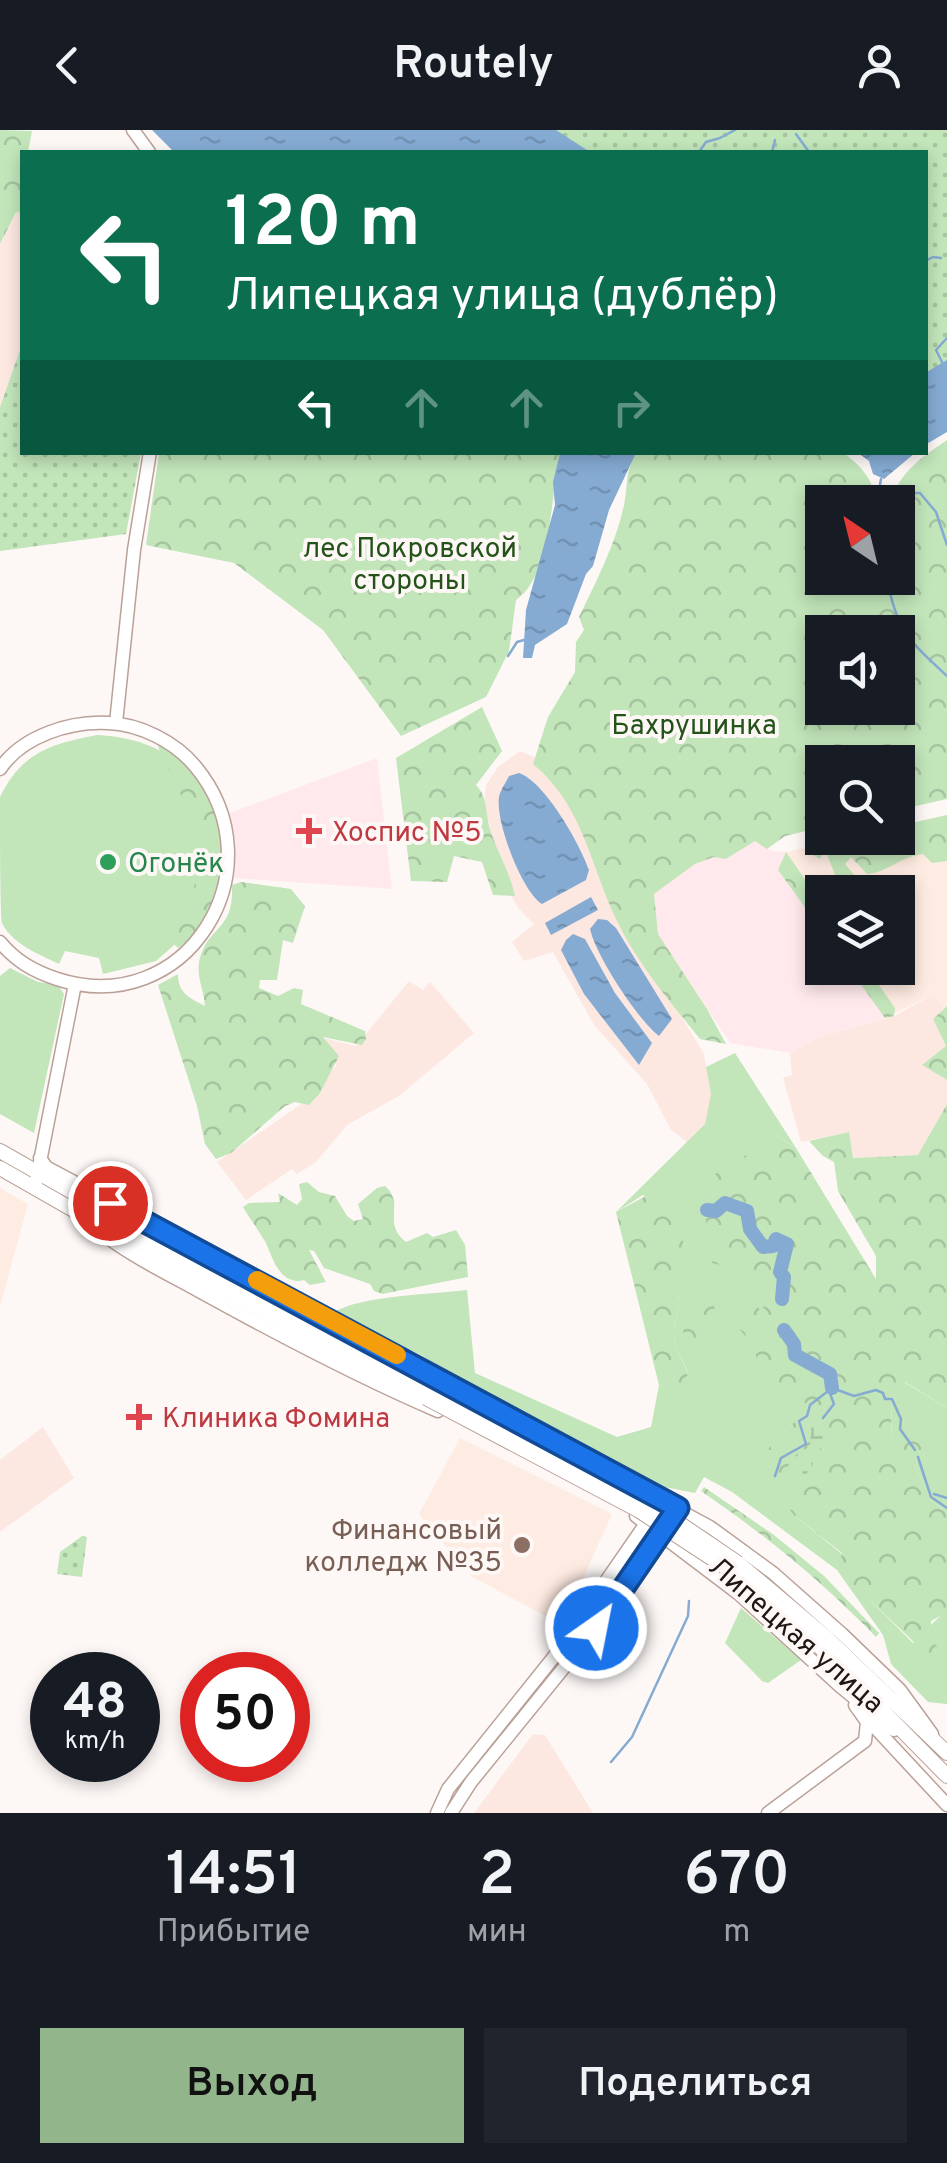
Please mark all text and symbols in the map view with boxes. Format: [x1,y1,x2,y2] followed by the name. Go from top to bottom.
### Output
[393,37,554,94] text: Routely
[40,38,95,93] icon: back
[852,38,907,93] icon: person
[225,182,421,271] text: 120 m
[60,190,190,320] icon: left
[225,269,779,326] text: Липецкая улица (дублёр)
[289,380,344,435] icon: left
[394,380,449,435] icon: ahead
[499,380,554,435] icon: ahead
[604,380,659,435] icon: right
[805,485,915,595] north arrow
[805,485,915,985] map controls
[303,532,517,600] park label: лес Покровской стороны
[805,615,915,725] button: sound
[611,709,777,745] park label: Бахрушинка
[805,745,915,855] button: search
[332,816,482,852] place label: Хоспис №5
[296,818,322,844] marker: Хоспис №5
[128,847,224,883] place label: Огонёк
[97,851,119,873] marker: Огонёк
[805,875,915,985] button: layers
[68,1161,153,1246] pin
[83,1176,138,1231] icon: arrive
[162,1402,390,1438] place label: Клиника Фомина
[126,1404,152,1430] marker: Клиника Фомина
[305,1514,502,1582] place label: Финансовый колледж №35
[511,1534,533,1556] marker: Финансовый колледж №35
[700,1550,890,1722] street label: Липецкая улица
[544,1576,648,1680] position arrow
[180,1652,310,1782] speed limit sign: 50
[63,1673,127,1736] text: 48
[65,1726,125,1758] text: km/h
[166,1840,301,1916] text: 14:51
[479,1840,515,1916] text: 2
[684,1840,790,1916] text: 670
[157,1913,310,1953] text: Прибытие
[467,1913,527,1953] text: мин
[723,1913,750,1953] text: m
[40,2028,464,2143] button: Выход
[484,2028,907,2143] button: Поделиться

